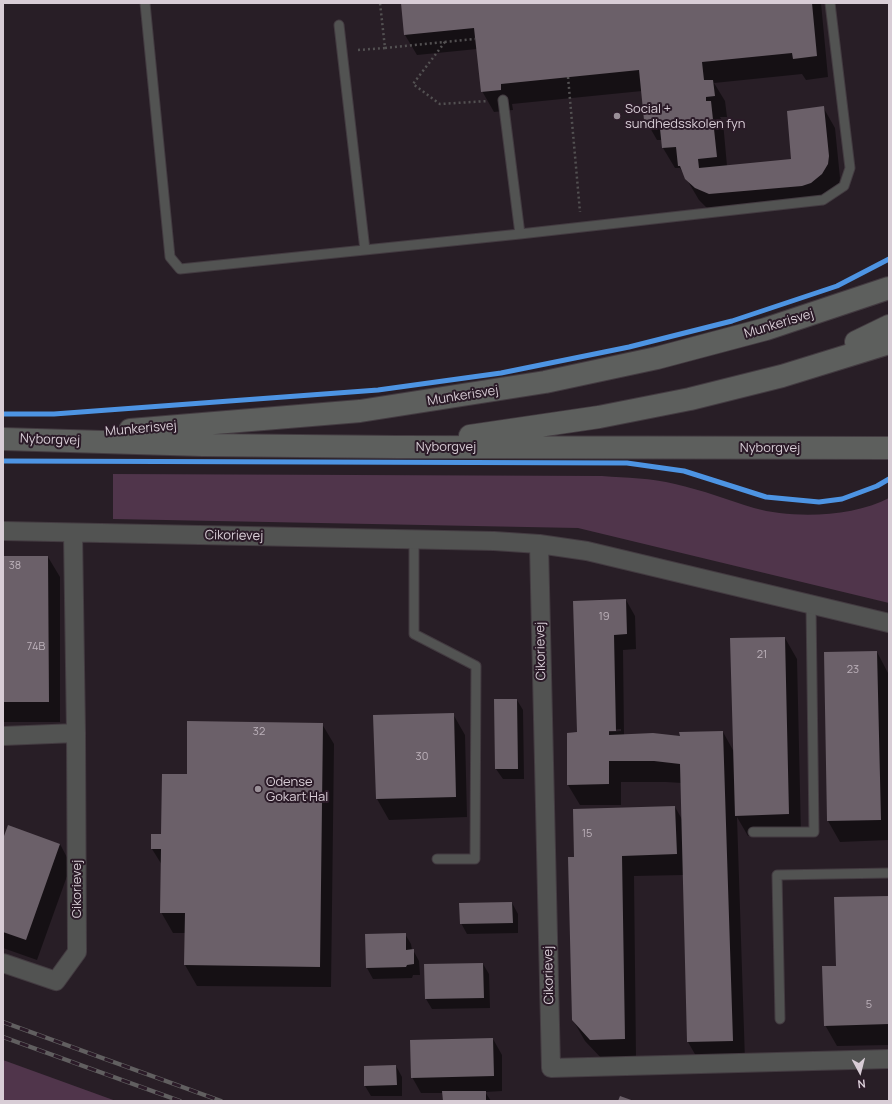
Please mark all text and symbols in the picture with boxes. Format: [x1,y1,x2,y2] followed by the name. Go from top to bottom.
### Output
[625,101,746,132] place label: Social + sundhedsskolen fyn
[612,111,622,121] marker: Social + sundhedsskolen fyn
[742,306,816,342] street label: Munkerisvej
[426,383,500,409] street label: Munkerisvej
[105,418,177,440] street label: Munkerisvej
[20,431,80,449] street label: Nyborgvej
[416,439,476,455] street label: Nyborgvej
[740,440,800,456] street label: Nyborgvej
[205,528,263,544] street label: Cikorievej
[9,559,21,573] house number: 38
[598,610,610,624] house number: 19
[533,622,549,680] street label: Cikorievej
[27,640,45,654] house number: 74B
[757,648,767,662] house number: 21
[847,663,859,677] house number: 23
[253,725,265,739] house number: 32
[416,750,428,764] house number: 30
[266,774,328,805] place label: Odense Gokart Hal
[253,784,263,794] marker: Odense Gokart Hal
[582,827,592,841] house number: 15
[69,860,85,918] street label: Cikorievej
[541,946,557,1004] street label: Cikorievej
[866,998,872,1012] house number: 5
[840,1052,880,1092] north arrow
[857,1076,866,1092] text: N

